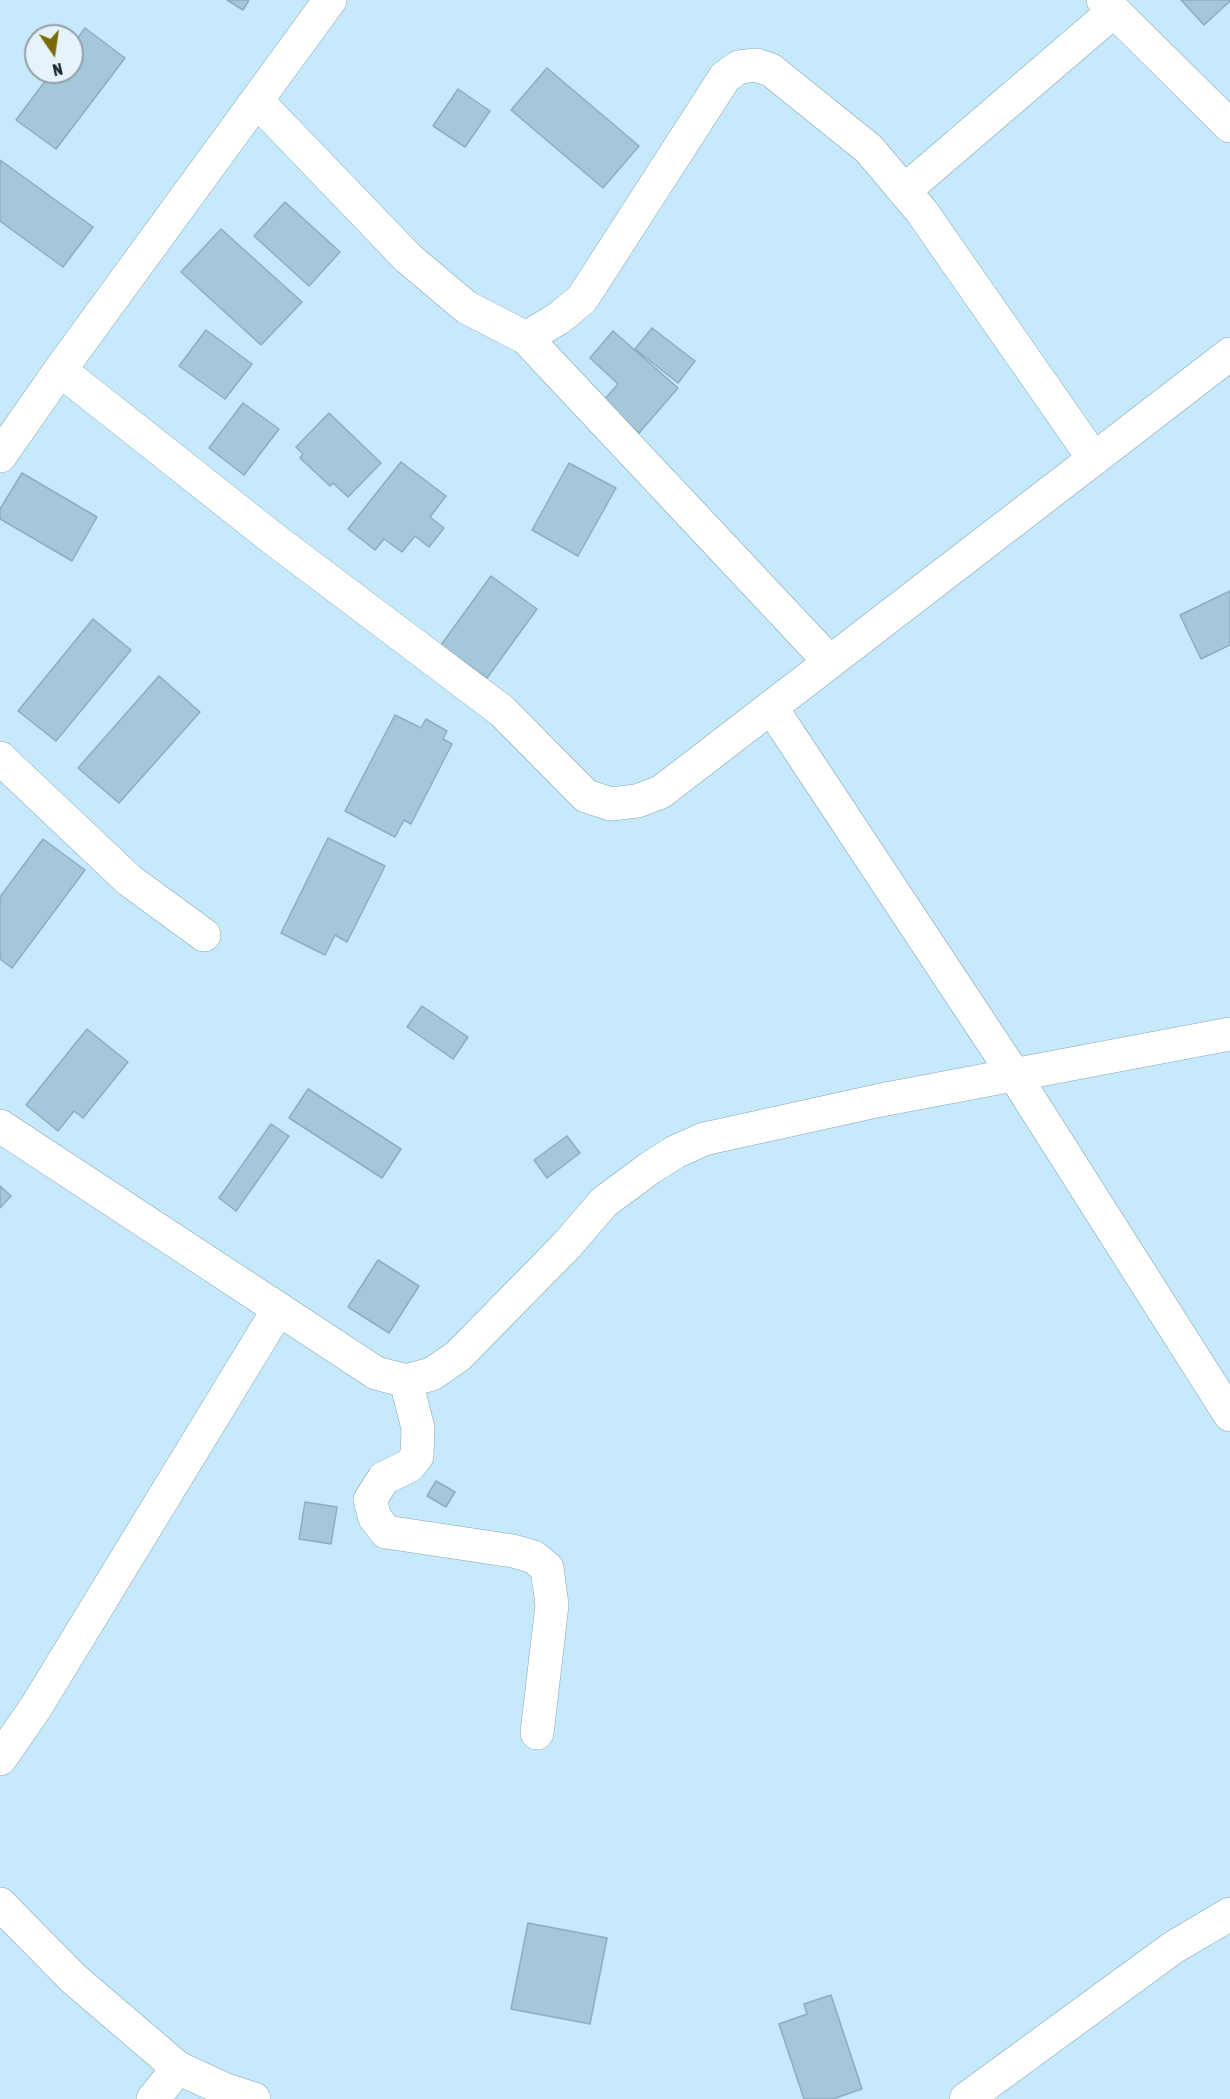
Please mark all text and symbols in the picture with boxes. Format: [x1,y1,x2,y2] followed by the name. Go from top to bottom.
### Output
[24,24,84,84] north arrow
[51,60,64,79] text: N

